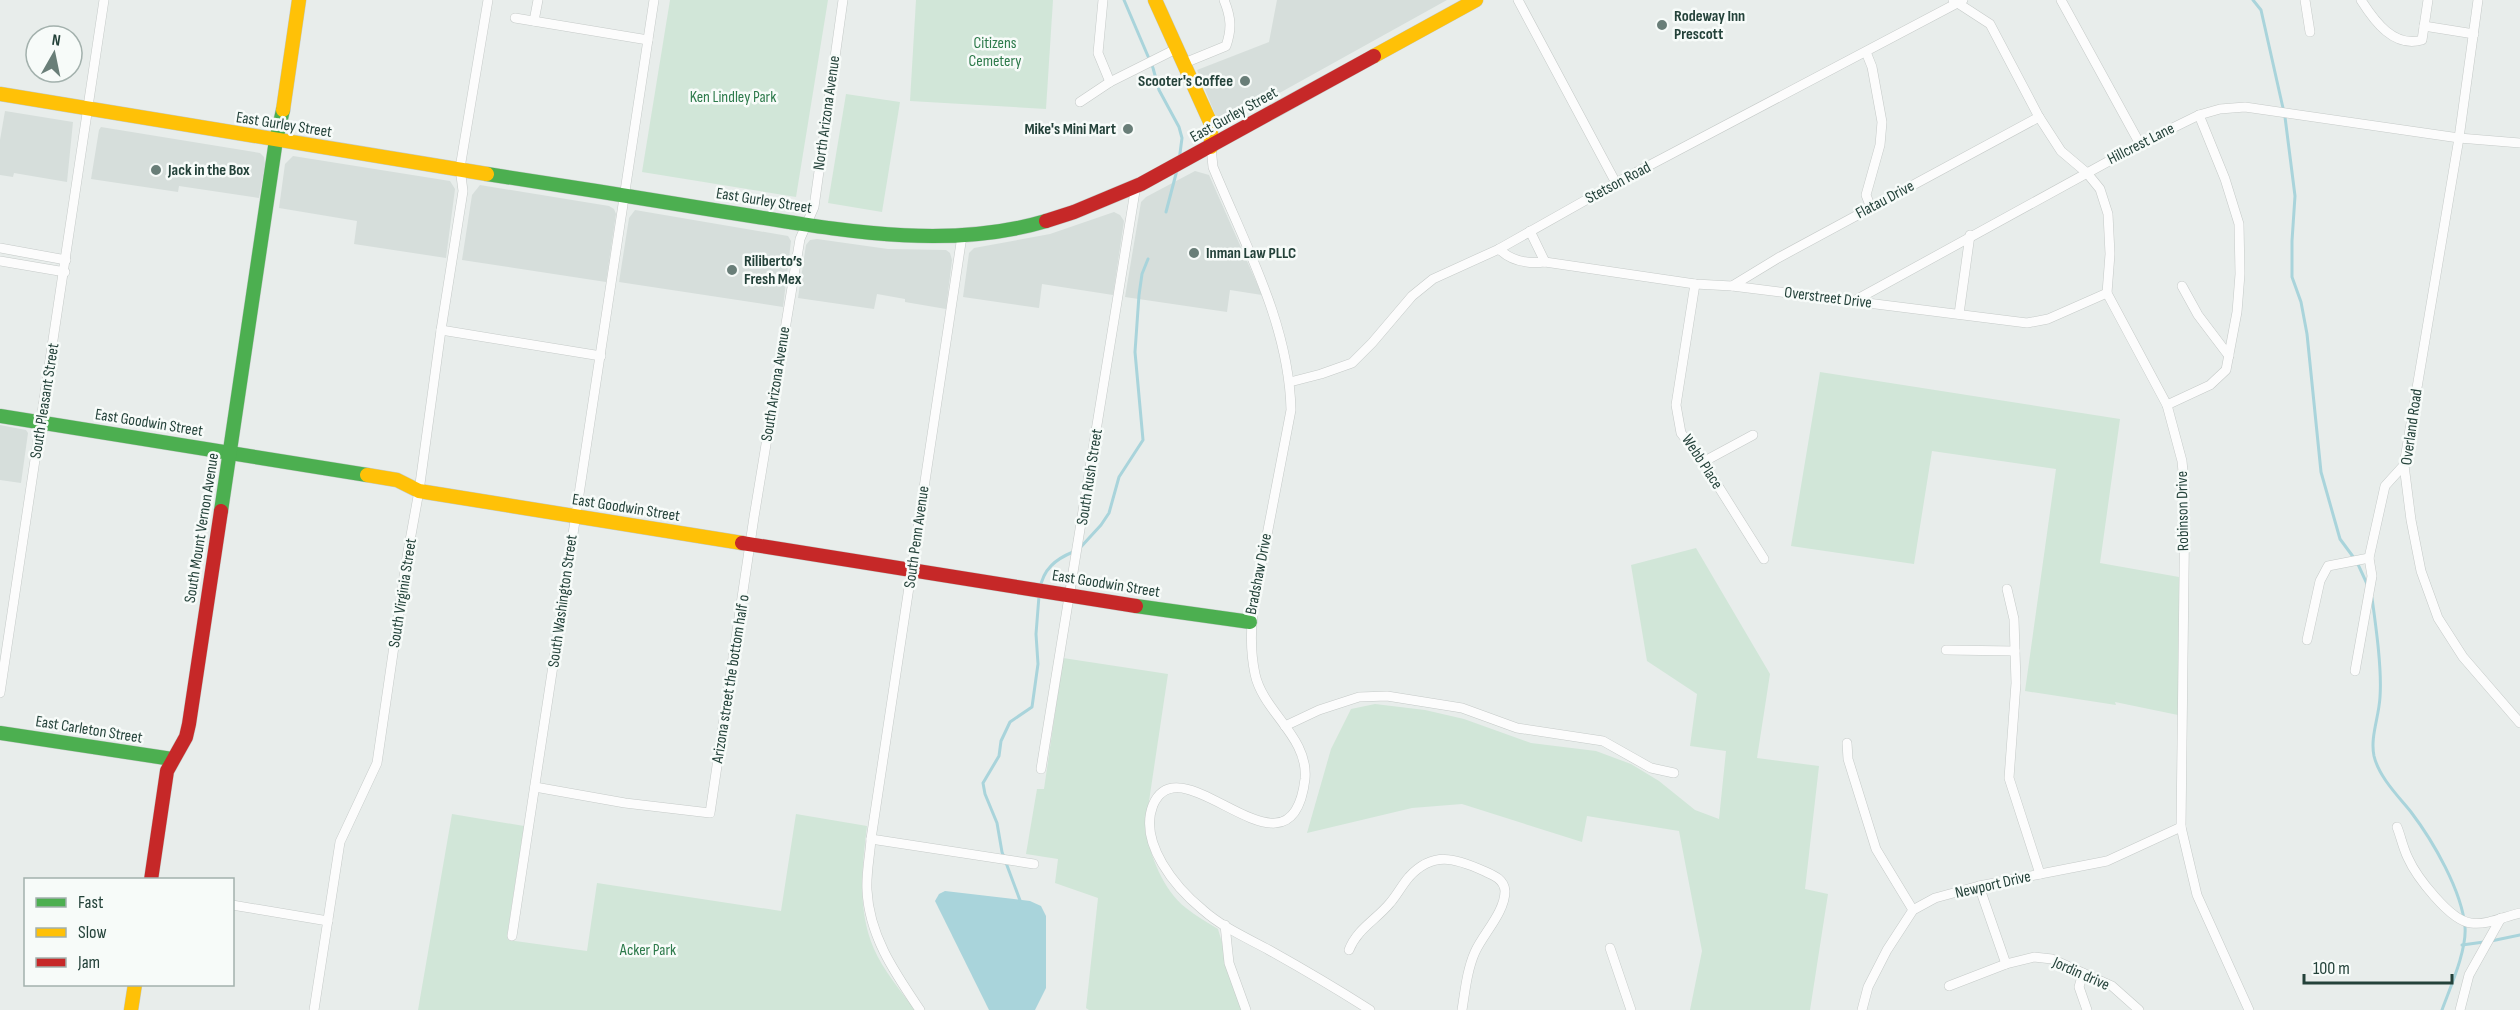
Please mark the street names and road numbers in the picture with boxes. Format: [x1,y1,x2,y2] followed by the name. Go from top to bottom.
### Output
[810,55,844,171] street label: North Arizona Avenue
[1187,83,1281,147] street label: East Gurley Street
[235,108,333,142] street label: East Gurley Street
[2104,119,2178,169] street label: Hillcrest Lane
[1582,158,1654,208] street label: Stetson Road
[1853,177,1917,223] street label: Flatau Drive
[715,184,813,218] street label: East Gurley Street
[1783,283,1873,313] street label: Overstreet Drive
[758,325,794,443] street label: South Arizona Avenue
[26,342,64,460] street label: South Pleasant Street
[2397,388,2427,466] street label: Overland Road
[94,405,204,441] street label: East Goodwin Street
[1073,427,1107,527] street label: South Rush Street
[1677,431,1727,493] street label: Webb Place
[181,452,223,604] street label: South Mount Vernon Avenue
[2173,471,2193,551] street label: Robinson Drive
[900,485,934,589] street label: South Penn Avenue
[571,490,681,526] street label: East Goodwin Street
[1242,532,1276,616] street label: Bradshaw Drive
[544,533,582,669] street label: South Washington Street
[385,537,421,649] street label: South Virginia Street
[1051,566,1161,602] street label: East Goodwin Street
[708,593,754,766] street label: Arizona street the bottom half o
[34,712,144,748] street label: East Carleton Street
[1953,867,2033,903] street label: Newport Drive
[2049,953,2112,995] street label: Jordin drive

